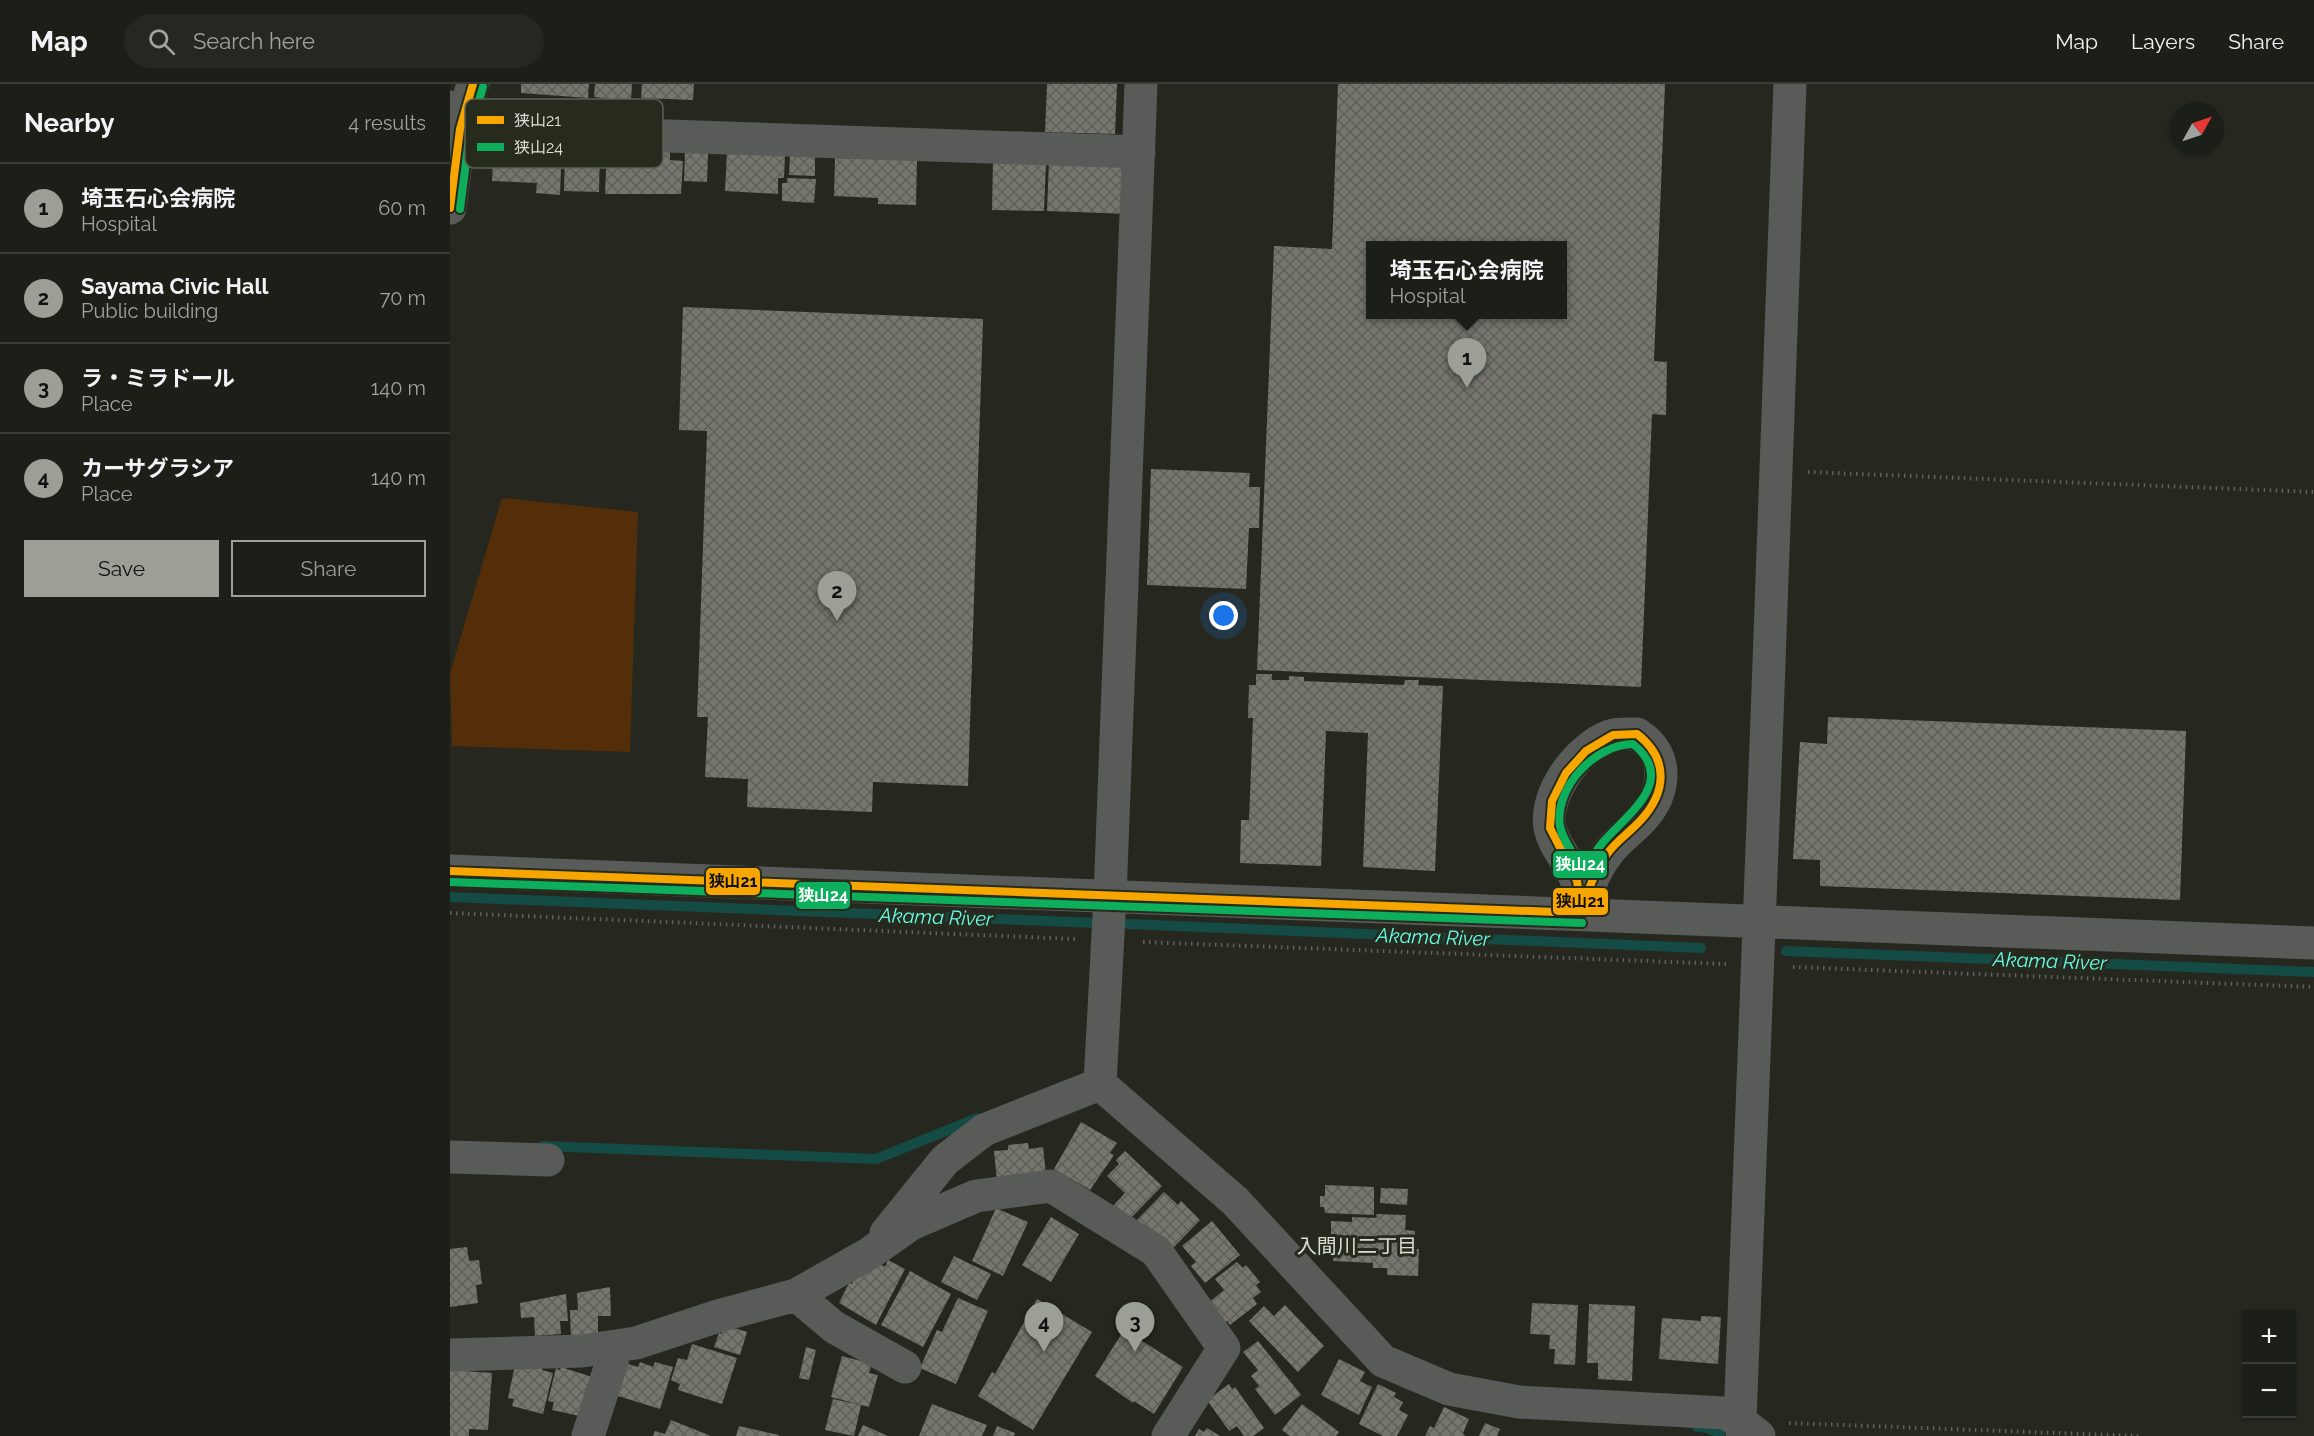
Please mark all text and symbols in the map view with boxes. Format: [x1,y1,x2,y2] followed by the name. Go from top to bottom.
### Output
[124,14,544,68] search box
[30,25,88,58] text: Map
[145,25,178,58] icon: search
[193,28,315,54] text: Search here
[2055,29,2098,54] text: Map
[2131,29,2195,54] text: Layers
[2228,29,2284,54] text: Share
[465,99,663,168] legend
[2170,102,2224,156] north arrow
[24,108,114,138] text: Nearby
[348,111,426,135] text: 4 results
[514,111,561,130] text: 狭山21
[514,138,563,157] text: 狭山24
[81,185,235,211] text: 埼玉石心会病院
[39,196,48,220] text: 1
[378,196,426,220] text: 60 m
[81,212,157,236] text: Hospital
[1366,241,1567,319] popup
[1389,257,1544,283] text: 埼玉石心会病院
[81,273,268,299] text: Sayama Civic Hall
[1389,284,1465,308] text: Hospital
[38,286,49,310] text: 2
[380,286,426,310] text: 70 m
[81,299,218,323] text: Public building
[1448,338,1486,388] pin: 1
[81,365,235,391] text: ラ・ミラドール
[38,376,49,400] text: 3
[371,376,426,400] text: 140 m
[81,392,132,416] text: Place
[81,455,234,481] text: カーサグラシア
[38,466,49,490] text: 4
[371,466,426,490] text: 140 m
[81,482,132,506] text: Place
[24,540,219,597] button: Save
[231,540,426,597] button: Share
[818,572,856,621] pin: 2
[1209,601,1238,630] your location
[1552,850,1608,879] line badge: 狭山24
[1555,855,1605,874] text: 狭山24
[705,867,761,896] line badge: 狭山21
[709,872,758,891] text: 狭山21
[795,881,851,910] line badge: 狭山24
[798,886,848,905] text: 狭山24
[1552,887,1609,916] line badge: 狭山21
[1556,892,1605,911] text: 狭山21
[878,903,995,931] water label: Akama River
[1375,923,1492,951] water label: Akama River
[1992,947,2109,975] water label: Akama River
[1297,1234,1417,1258] district label: 入間川二丁目
[1024,1302,1064,1352] pin: 4
[1116,1302,1154,1352] pin: 3
[2242,1310,2296,1418] map controls
[2242,1310,2296,1364] button: +
[2242,1364,2296,1418] button: −

